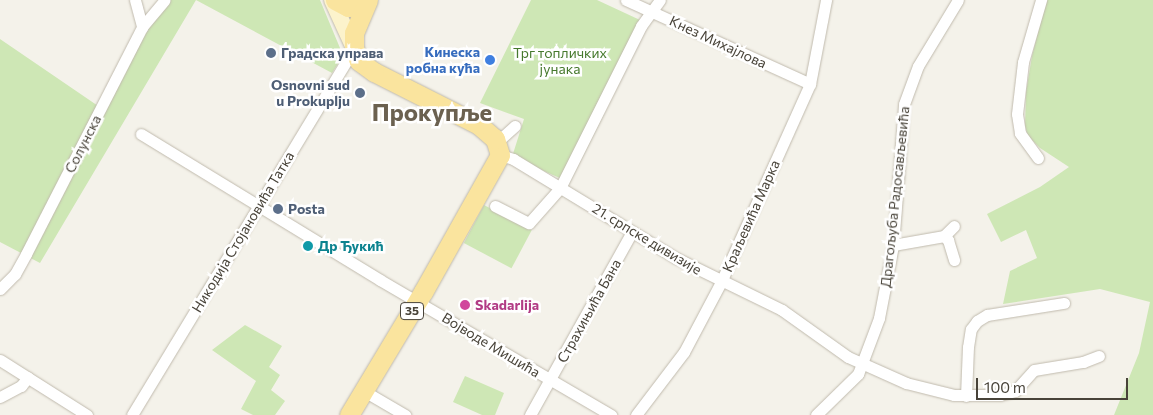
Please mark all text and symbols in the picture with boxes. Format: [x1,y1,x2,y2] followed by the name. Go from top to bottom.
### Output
[667,12,769,72] street label: Кнез Михајлова
[406,44,480,76] place label: Кинеска робна кућа
[281,45,383,61] place label: Градска управа
[513,45,607,78] park label: Трг топличких јунака
[265,47,277,59] marker: Градска управа
[484,54,496,66] marker: Кинеска робна кућа
[271,77,350,110] place label: Osnovni sud u Prokuplju
[354,87,366,99] marker: Osnovni sud u Prokuplju
[372,98,492,126] district label: Прокупље
[877,106,913,288] street label: Драгољуба Радосављевића
[61,112,105,176] street label: Солунска
[188,148,298,316] street label: Никодија Стојановића Татка
[719,157,783,275] street label: Краљевића Марка
[589,200,705,278] street label: 21. српске дивизије
[288,201,325,217] place label: Posta
[272,203,284,215] marker: Posta
[318,238,383,254] place label: Др Ђукић
[302,240,314,252] marker: Др Ђукић
[554,256,624,366] street label: Страхињића Бана
[475,297,539,313] place label: Skadarlija
[459,299,471,311] marker: Skadarlija
[400,302,424,321] road number: 35
[439,309,543,381] street label: Војводе Мишића
[978,368,1130,400] scale bar
[984,378,1026,396] text: 100 m

